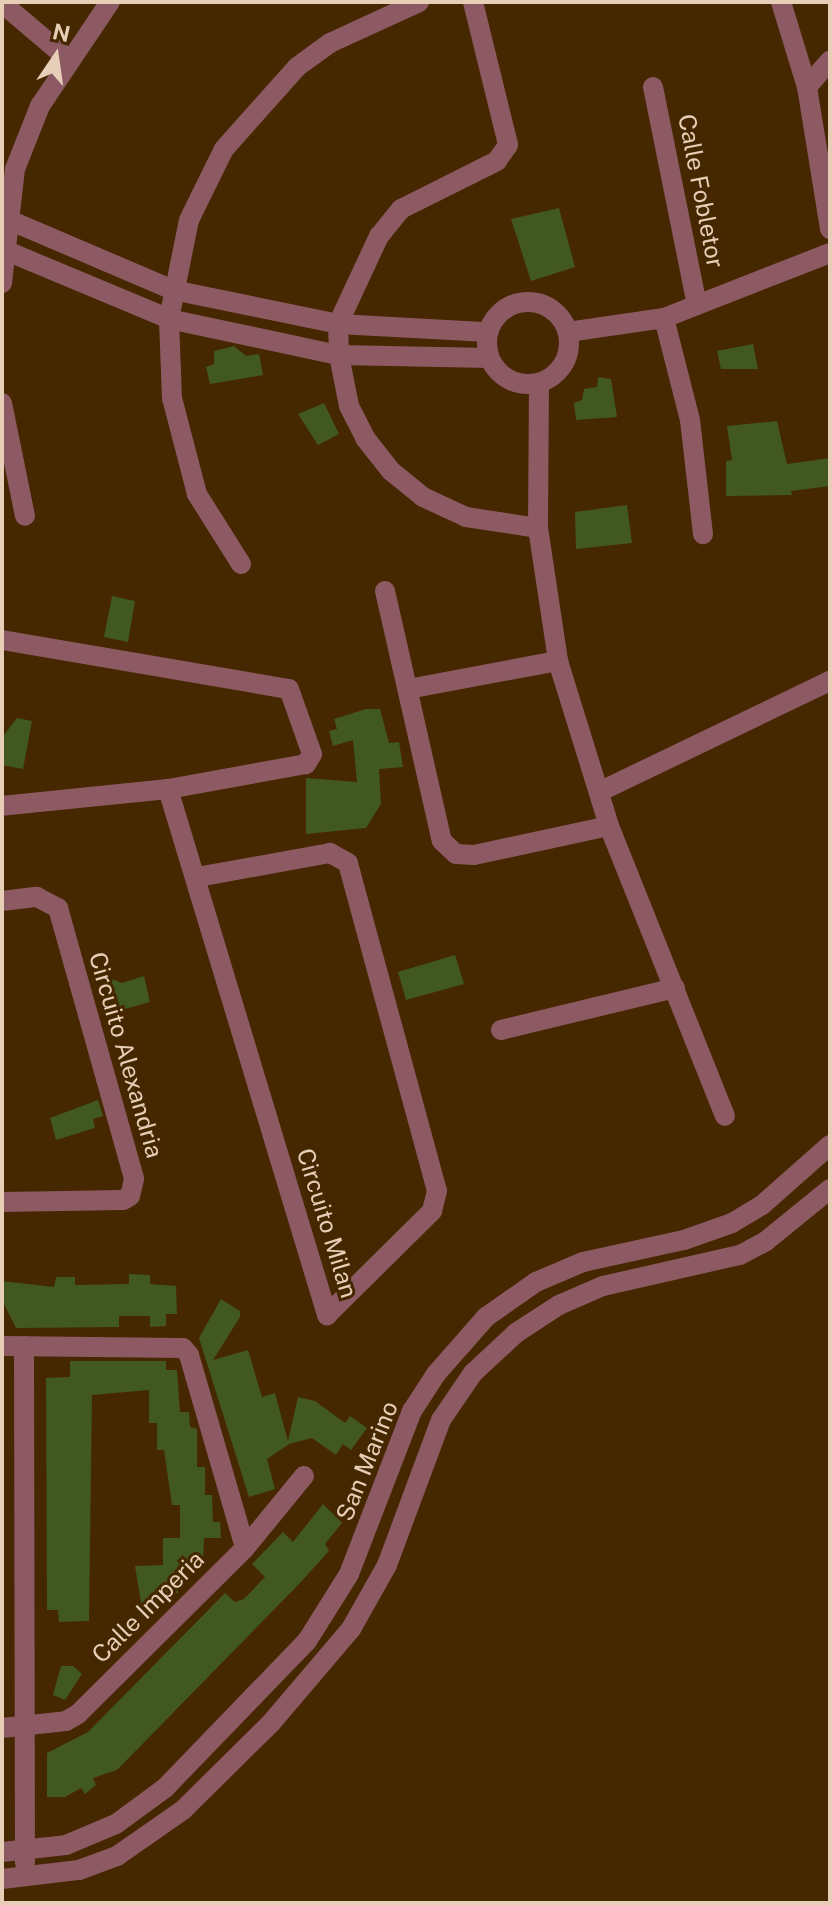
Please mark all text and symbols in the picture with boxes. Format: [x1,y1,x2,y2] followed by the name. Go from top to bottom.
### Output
[16,16,96,96] north arrow
[50,18,73,47] text: N
[672,112,730,270] street label: Calle Fobletor
[83,949,169,1161] street label: Circuito Alexandria
[291,1145,363,1301] street label: Circuito Milan
[330,1397,404,1525] street label: San Marino
[86,1545,210,1669] street label: Calle Imperia

